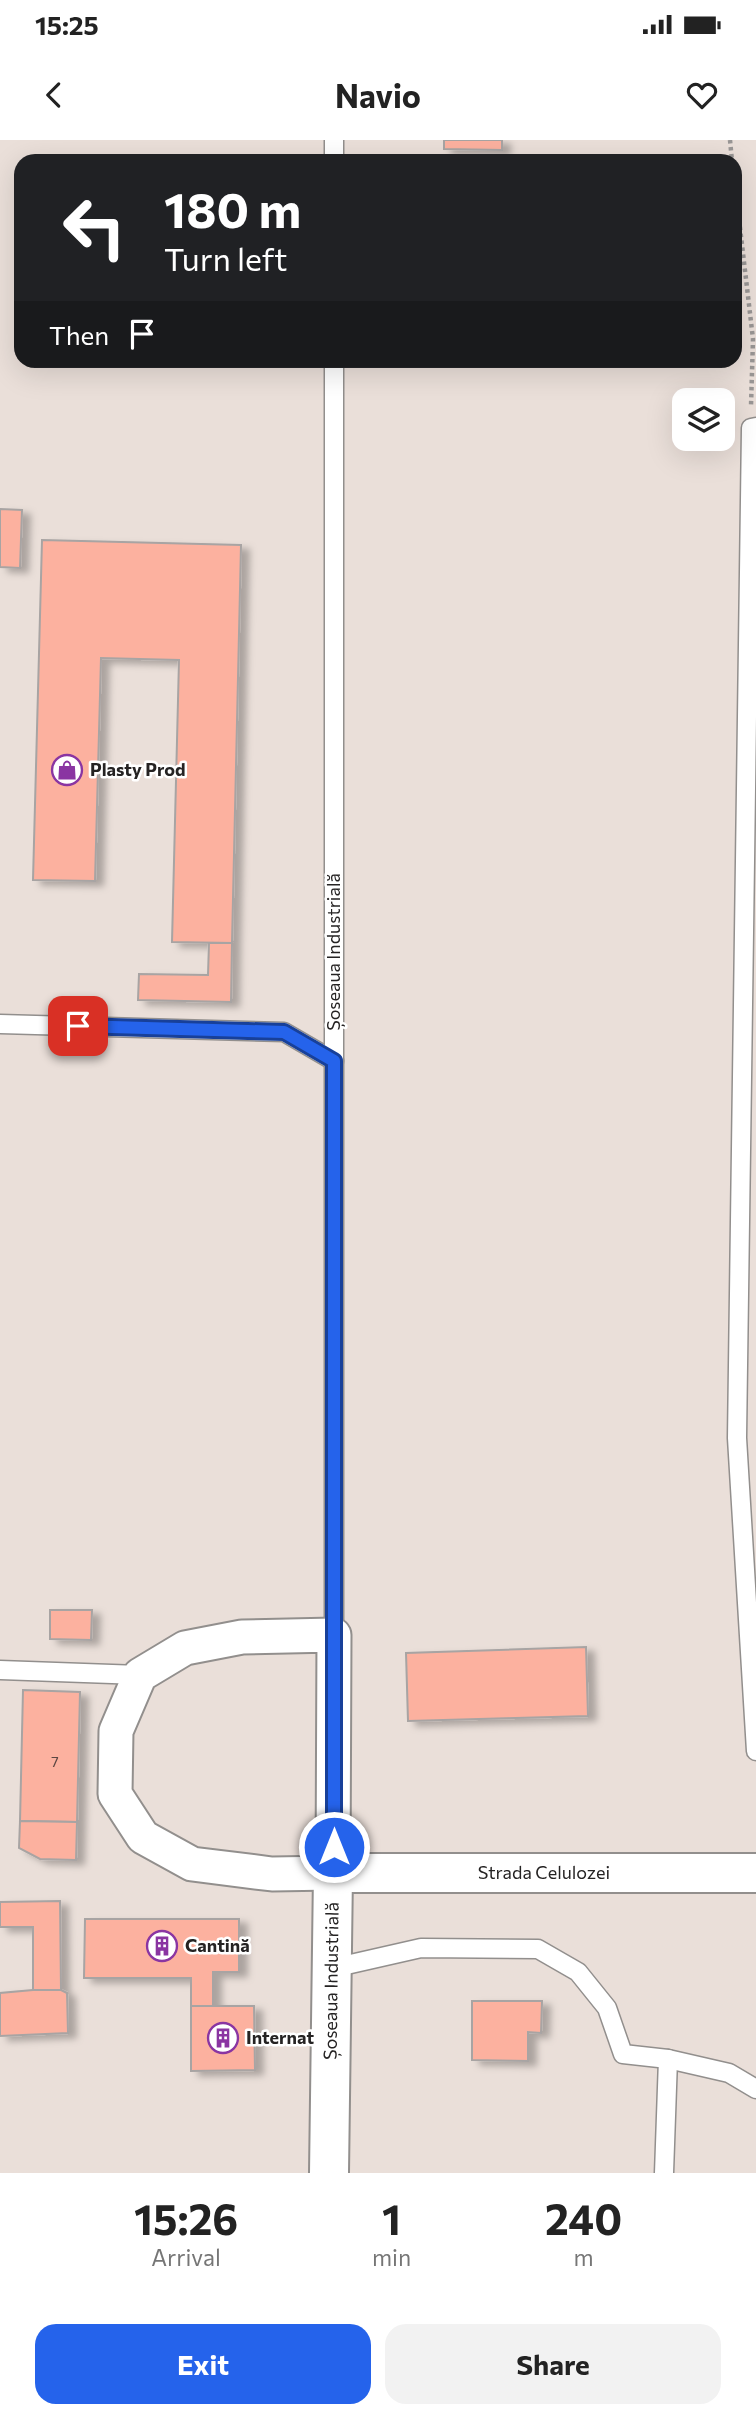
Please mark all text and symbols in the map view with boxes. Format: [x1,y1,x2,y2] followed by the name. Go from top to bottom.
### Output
[35,9,99,40] text: 15:25
[335,75,421,115] text: Navio
[35,76,73,114] icon: back
[683,76,721,114] icon: heart
[164,178,301,238] text: 180 m
[49,182,140,273] icon: left
[164,238,288,278] text: Turn left
[123,315,161,353] icon: arrive
[49,319,109,350] text: Then
[672,388,735,451] map controls
[672,388,735,451] button: layers
[50,753,84,787] shop icon: Plasty Prod
[90,758,185,780] place label: Plasty Prod
[322,873,345,1031] street label: Șoseaua Industrială
[48,996,108,1056] pin
[59,1007,97,1045] icon: arrive
[51,1753,59,1770] house number: 7
[297,1810,371,1884] position arrow
[478,1861,610,1883] street label: Strada Celulozei
[319,1902,343,2060] street label: Șoseaua Industrială
[145,1929,179,1963] building icon: Cantină
[185,1934,250,1956] place label: Cantină
[206,2021,240,2055] building icon: Internat
[246,2026,314,2048] place label: Internat
[134,2192,238,2244] text: 15:26
[382,2192,401,2244] text: 1
[545,2192,622,2244] text: 240
[151,2243,221,2271] text: Arrival
[372,2243,411,2271] text: min
[574,2243,594,2271] text: m
[35,2324,371,2404] button: Exit
[385,2324,721,2404] button: Share

